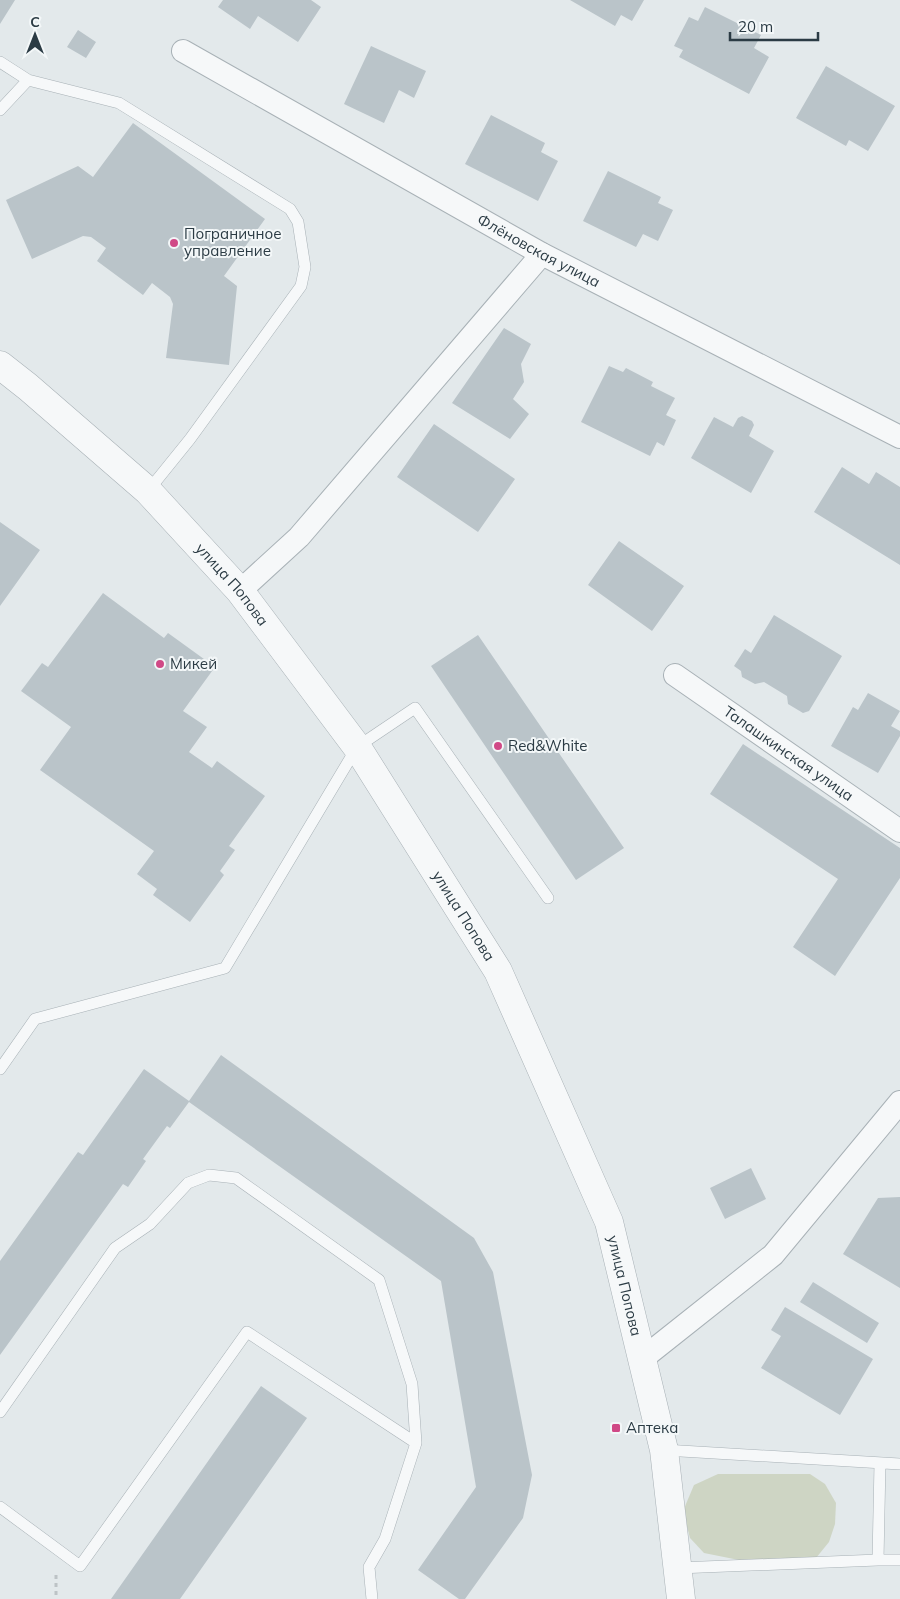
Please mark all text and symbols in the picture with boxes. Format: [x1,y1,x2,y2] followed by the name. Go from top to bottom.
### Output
[10,10,60,60] north arrow
[730,10,818,42] scale bar
[30,13,40,31] text: С
[738,17,773,36] text: 20 m
[474,209,604,291] street label: Флёновская улица
[184,224,282,260] place label: Пограничное управление
[168,237,180,249] marker: Пограничное управление
[192,539,273,629] street label: улица Попова
[170,654,217,673] place label: Микей
[154,658,166,670] marker: Микей
[720,702,857,805] street label: Талашкинская улица
[508,736,587,755] place label: Red&White
[492,740,504,752] marker: Red&White
[428,867,499,964] street label: улица Попова
[604,1233,646,1338] street label: улица Попова
[626,1418,678,1437] place label: Аптека
[610,1422,622,1434] marker: Аптека

